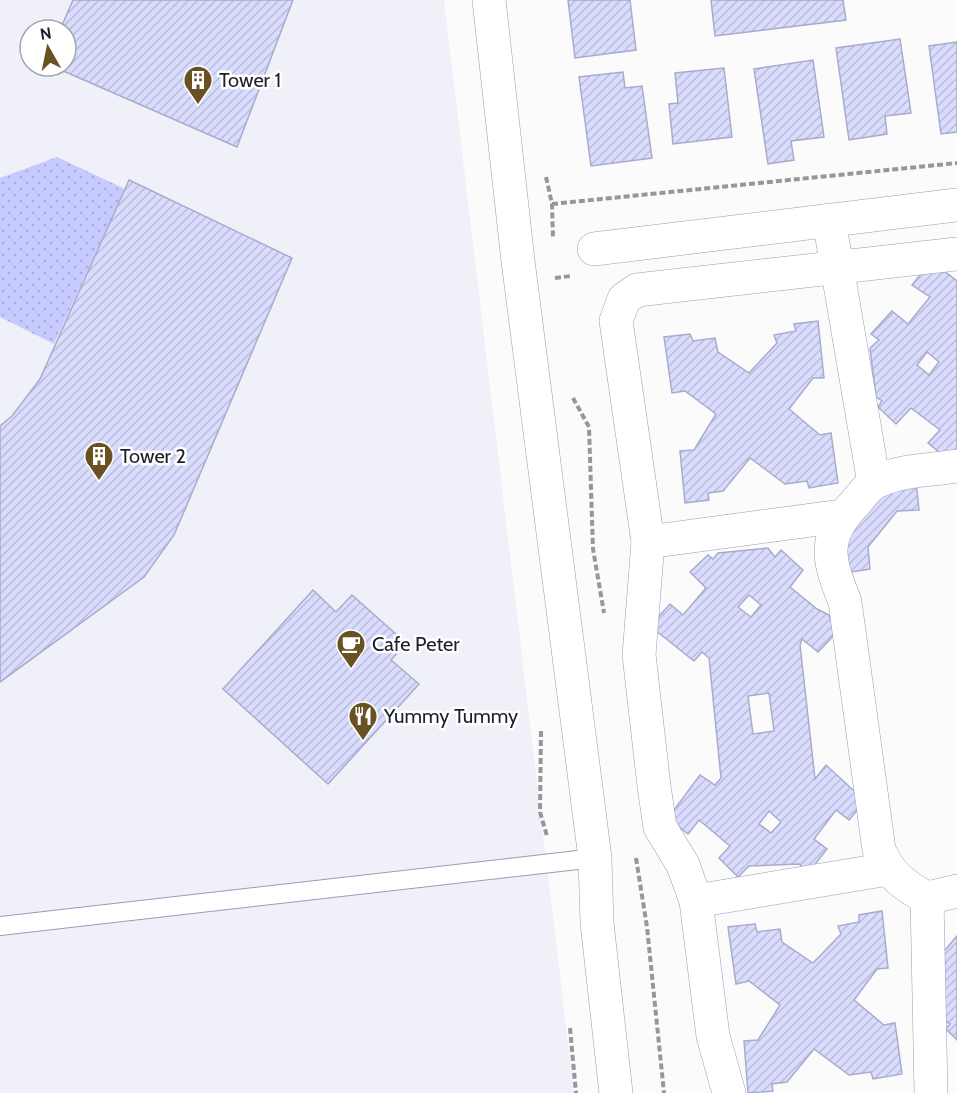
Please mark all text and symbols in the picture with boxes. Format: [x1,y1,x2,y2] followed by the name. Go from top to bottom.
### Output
[18,18,78,78] north arrow
[39,23,53,44] text: N
[182,64,214,106] building icon: Tower 1
[219,68,281,92] place label: Tower 1
[83,440,115,482] building icon: Tower 2
[120,444,186,468] place label: Tower 2
[335,628,367,670] cafe icon: Cafe Peter
[372,632,460,656] place label: Cafe Peter
[347,700,379,742] restaurant icon: Yummy Tummy
[383,704,518,728] place label: Yummy Tummy

